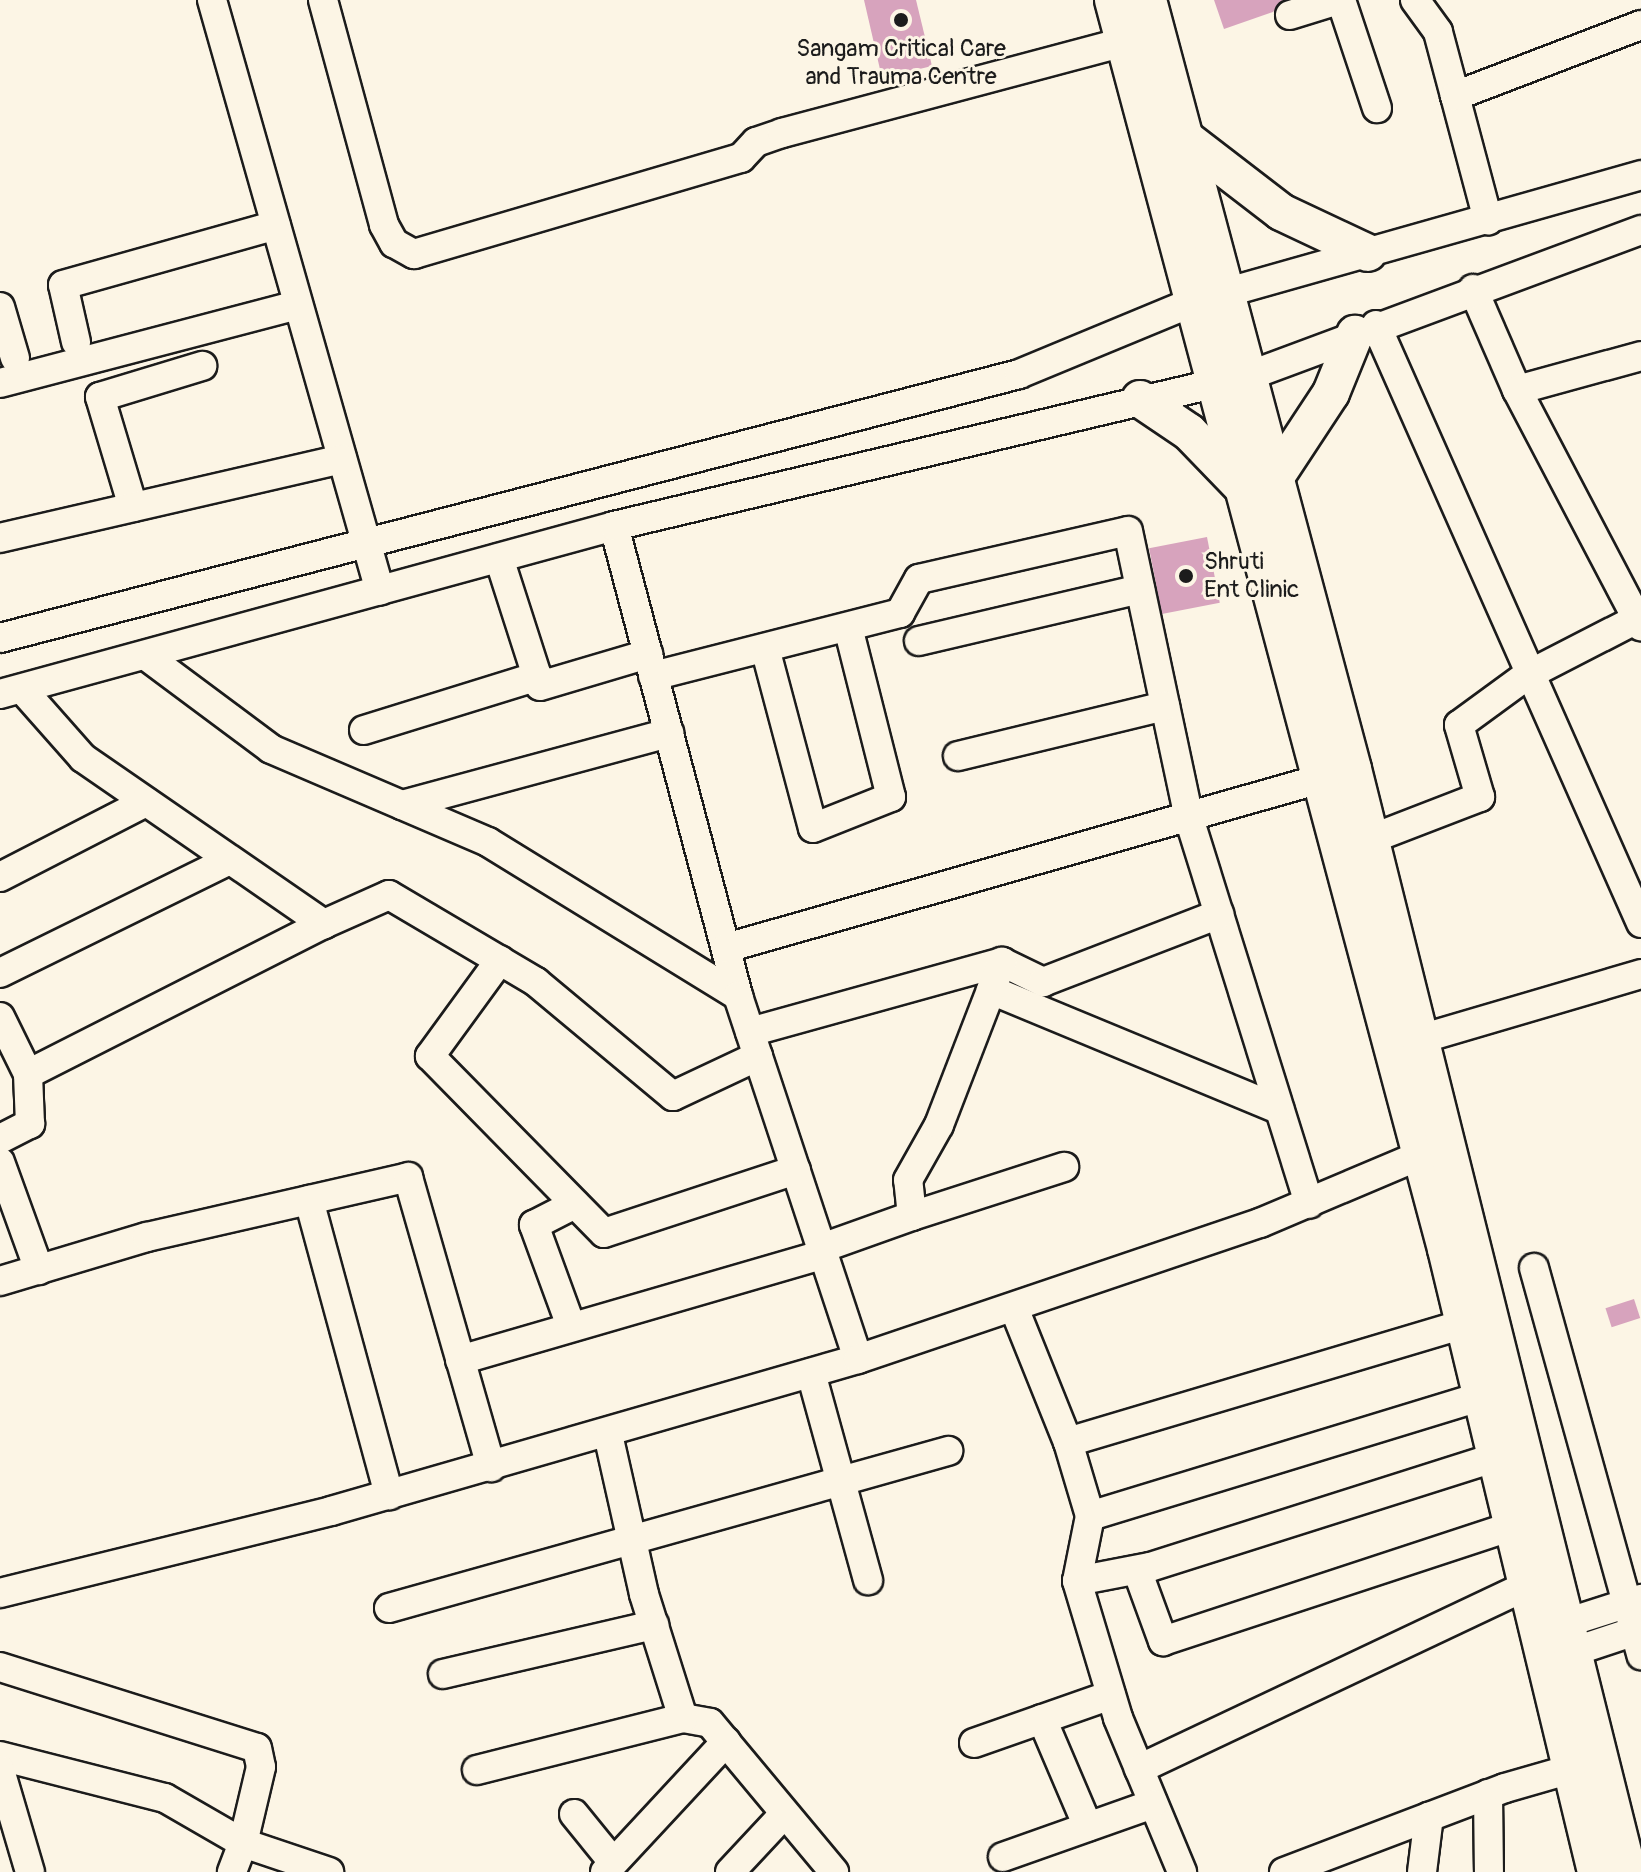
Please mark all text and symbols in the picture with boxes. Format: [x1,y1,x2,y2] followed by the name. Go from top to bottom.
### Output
[890,9,912,31] marker: Sangam Critical Care and Trauma Centre
[796,35,1006,91] place label: Sangam Critical Care and Trauma Centre
[1204,548,1299,604] place label: Shruti Ent Clinic
[1175,565,1197,587] marker: Shruti Ent Clinic

